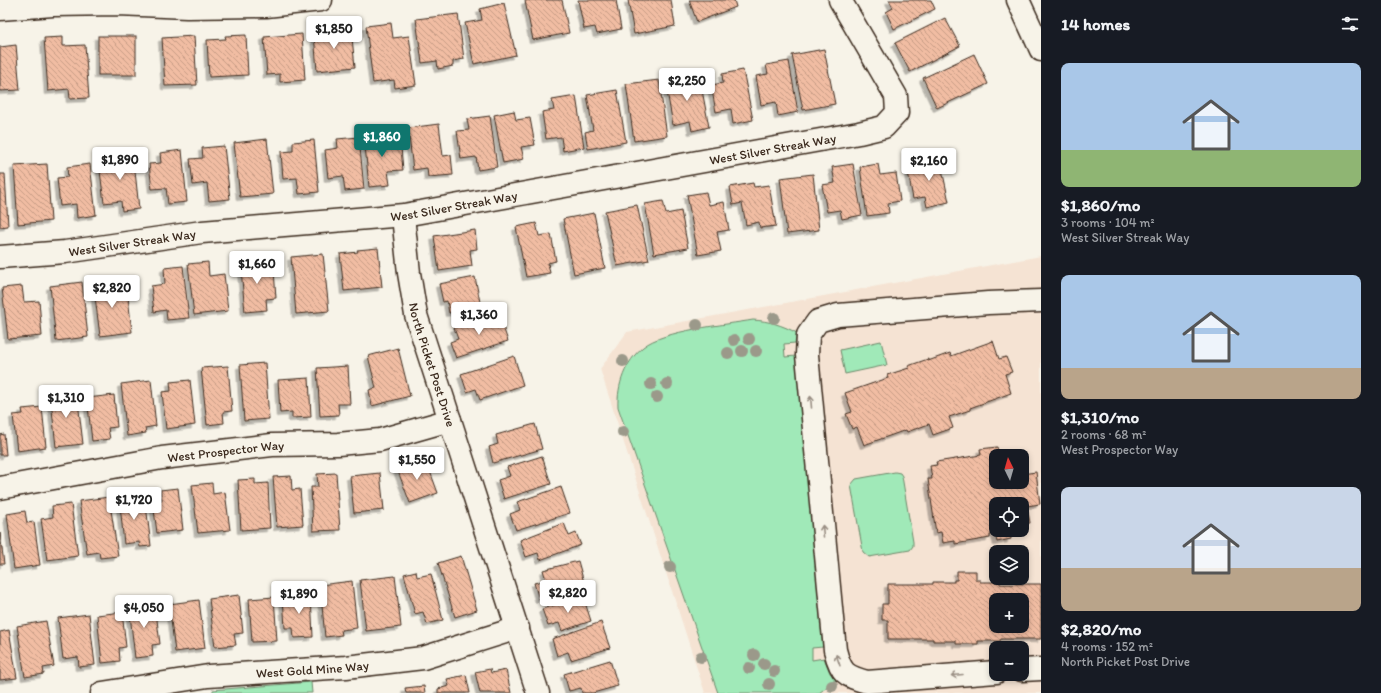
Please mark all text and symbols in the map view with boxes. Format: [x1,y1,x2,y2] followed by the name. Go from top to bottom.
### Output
[1339,13,1361,35] icon: filters
[1061,14,1130,34] text: 14 homes
[301,16,367,50] pin: $1,850
[315,21,353,36] text: $1,850
[654,68,720,102] pin: $2,250
[668,73,706,88] text: $2,250
[1175,89,1247,161] icon: home
[349,124,415,158] pin: $1,860
[363,129,401,144] text: $1,860
[708,130,837,167] street label: West Silver Streak Way
[87,147,153,181] pin: $1,890
[896,148,962,182] pin: $2,160
[101,152,139,167] text: $1,890
[910,153,948,168] text: $2,160
[390,187,518,224] street label: West Silver Streak Way
[1061,195,1140,215] text: $1,860/mo
[1061,215,1154,230] text: 3 rooms · 104 m²
[67,225,197,259] street label: West Silver Streak Way
[1061,230,1189,245] text: West Silver Streak Way
[224,251,290,285] pin: $1,660
[238,256,276,271] text: $1,660
[79,275,145,309] pin: $2,820
[93,280,131,295] text: $2,820
[407,301,459,428] street label: North Picket Post Drive
[1175,301,1247,373] icon: home
[446,302,512,336] pin: $1,360
[460,307,498,322] text: $1,360
[33,385,99,419] pin: $1,310
[48,390,84,405] text: $1,310
[808,396,815,409] one-way arrow
[1061,407,1139,427] text: $1,310/mo
[1061,427,1146,442] text: 2 rooms · 68 m²
[167,437,284,465] street label: West Prospector Way
[1061,442,1178,457] text: West Prospector Way
[384,447,450,481] pin: $1,550
[989,449,1029,489] north arrow
[989,449,1029,681] map controls
[398,452,436,467] text: $1,550
[101,487,167,521] pin: $1,720
[116,492,153,507] text: $1,720
[989,497,1029,537] button: locate
[1175,513,1247,585] icon: home
[820,525,827,538] one-way arrow
[989,545,1029,585] button: layers
[535,580,601,614] pin: $2,820
[266,581,332,615] pin: $1,890
[549,585,587,600] text: $2,820
[280,586,318,601] text: $1,890
[989,593,1029,633] button: +
[111,595,177,629] pin: $4,050
[124,600,164,615] text: $4,050
[1061,619,1141,639] text: $2,820/mo
[1061,639,1153,654] text: 4 rooms · 152 m²
[989,641,1029,681] button: −
[834,654,841,667] one-way arrow
[1061,654,1190,669] text: North Picket Post Drive
[255,657,370,680] street label: West Gold Mine Way
[951,672,964,679] one-way arrow

